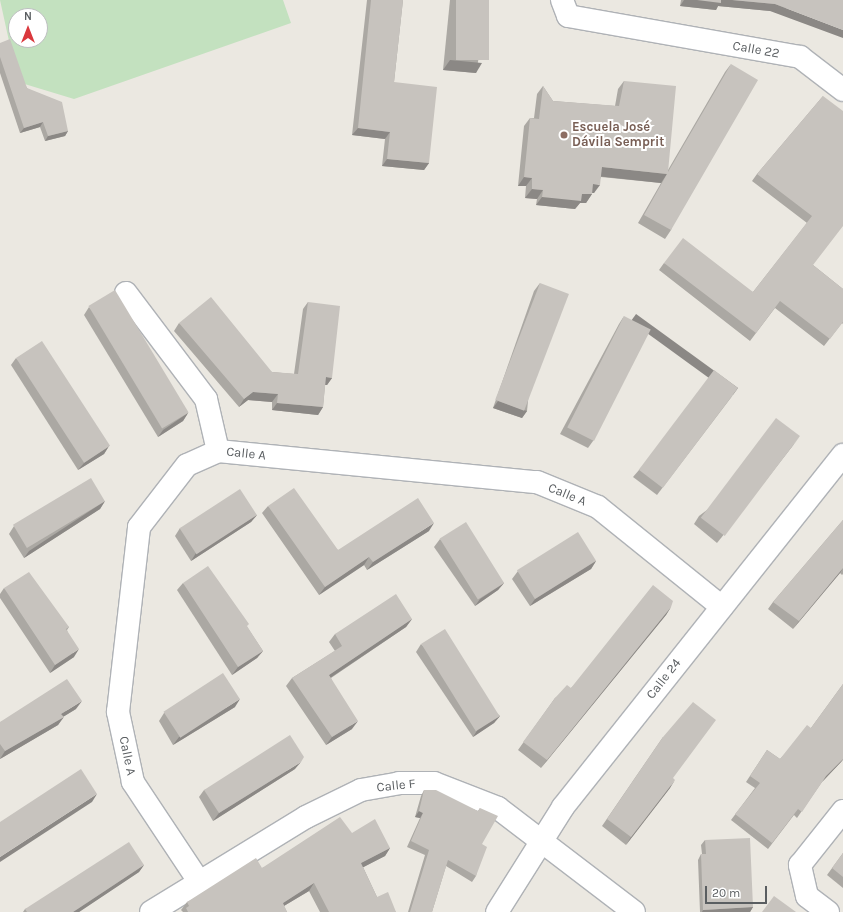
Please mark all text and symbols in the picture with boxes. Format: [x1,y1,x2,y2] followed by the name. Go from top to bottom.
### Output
[8,8,48,48] north arrow
[24,10,32,23] text: N
[731,38,781,62] street label: Calle 22
[572,120,664,151] place label: Escuela José Dávila Semprit
[559,130,569,140] marker: Escuela José Dávila Semprit
[225,444,267,464] street label: Calle A
[546,480,588,510] street label: Calle A
[643,656,685,702] street label: Calle 24
[115,735,139,777] street label: Calle A
[376,776,416,796] street label: Calle F
[707,878,769,904] scale bar
[712,886,740,900] text: 20 m

